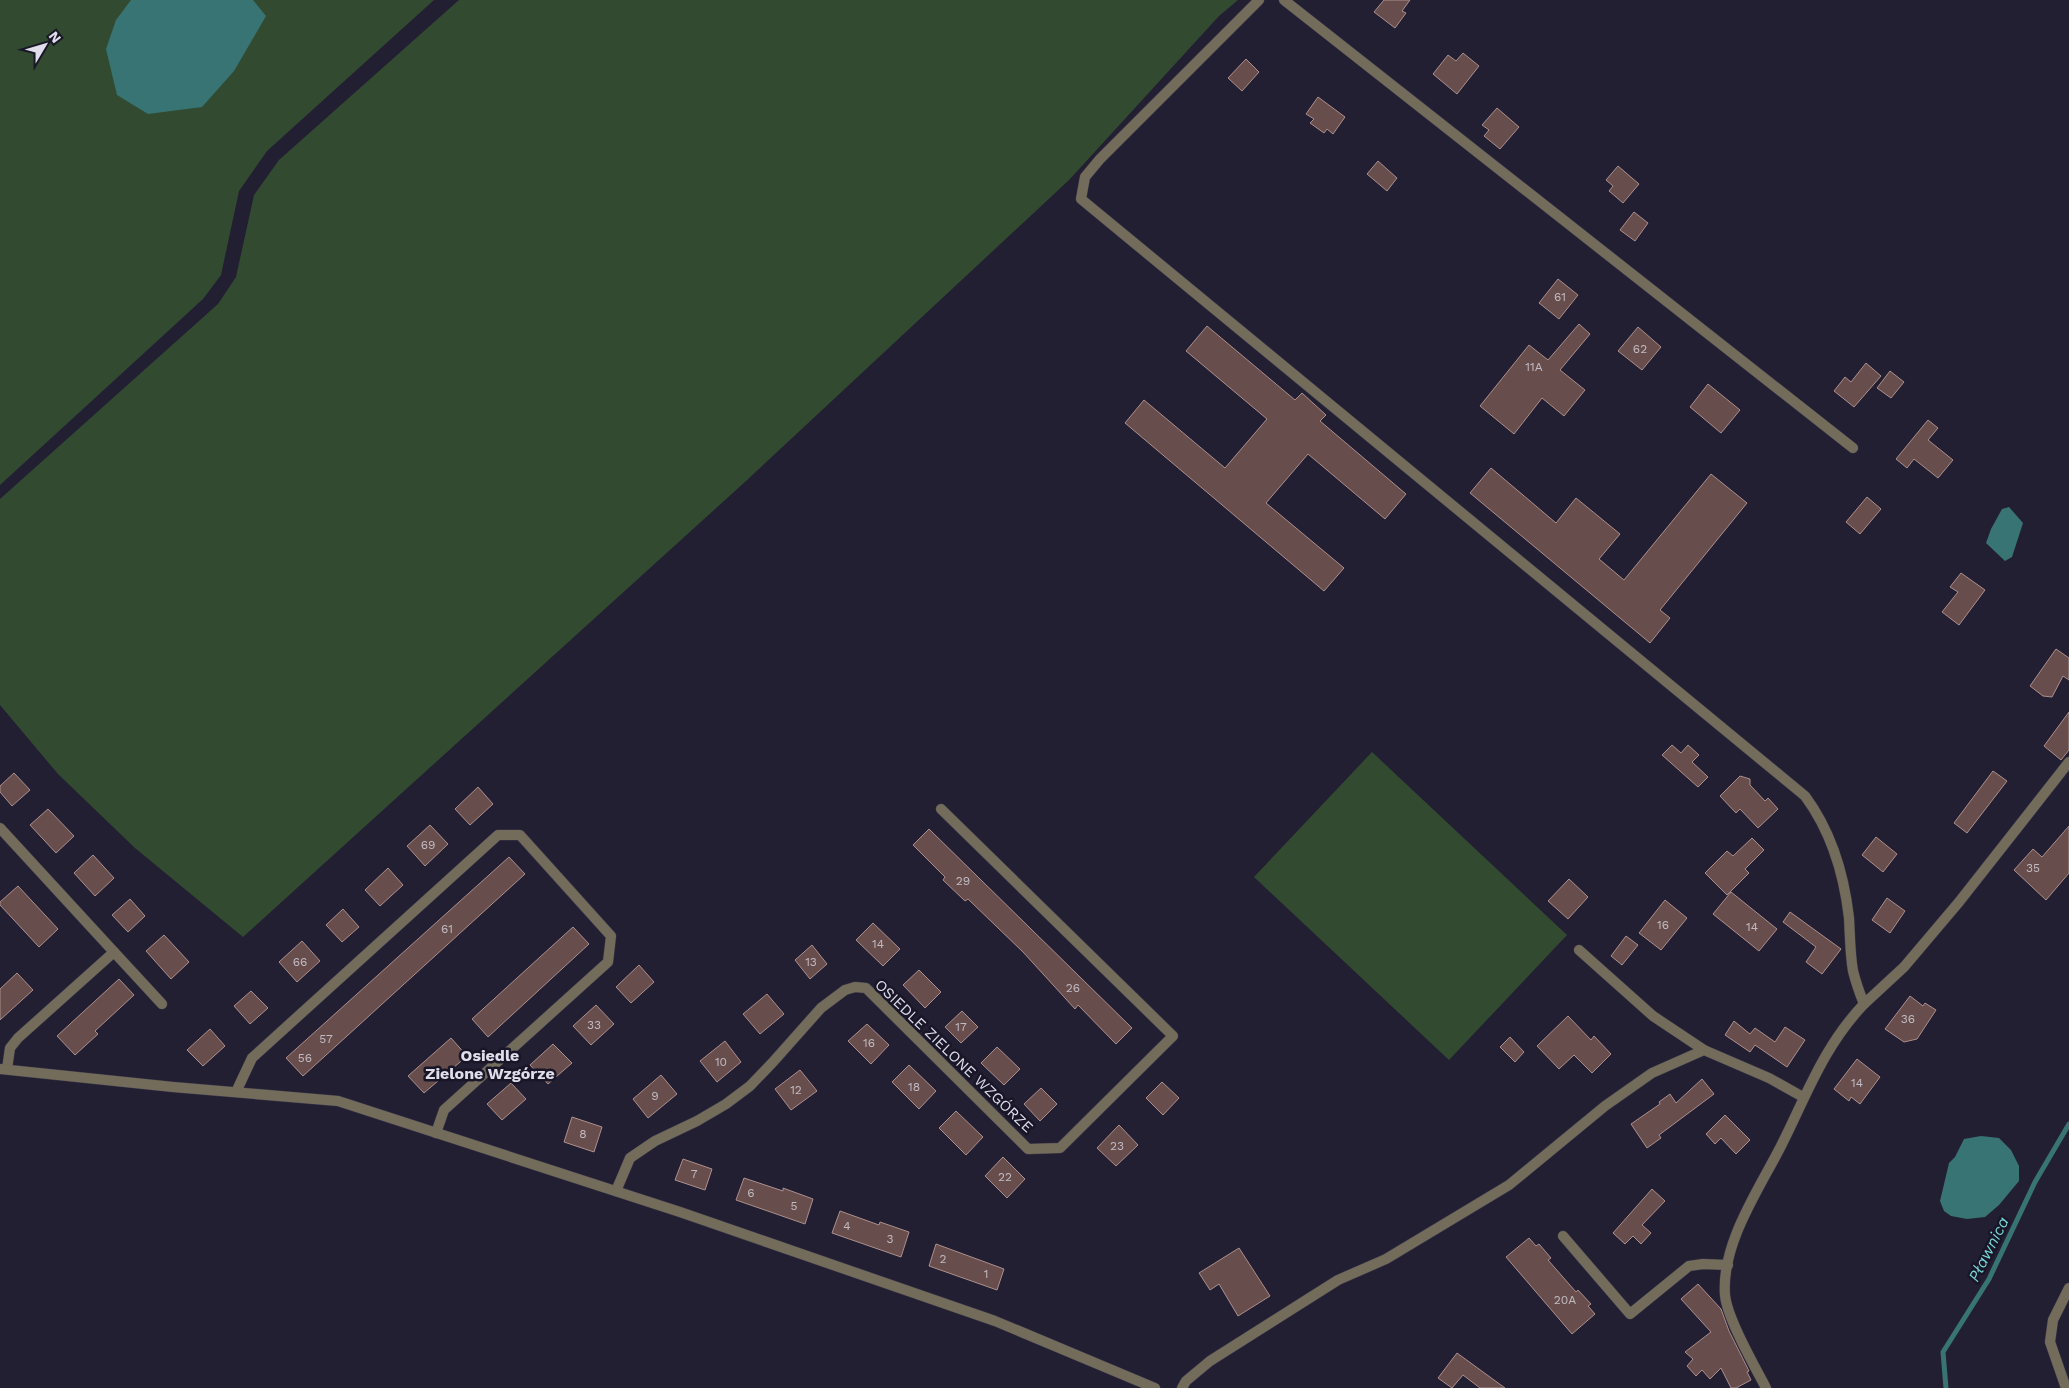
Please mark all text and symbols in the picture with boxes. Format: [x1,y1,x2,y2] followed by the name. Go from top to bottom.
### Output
[20,20,70,70] north arrow
[46,28,65,46] text: N
[1554,290,1566,304] house number: 61
[1633,342,1647,356] house number: 62
[1525,360,1543,374] house number: 11A
[421,838,435,852] house number: 69
[2026,861,2040,875] house number: 35
[956,874,970,888] house number: 29
[1657,918,1669,932] house number: 16
[1746,920,1758,934] house number: 14
[441,922,453,936] house number: 61
[872,937,884,951] house number: 14
[293,955,307,969] house number: 66
[805,955,817,969] house number: 13
[871,975,1037,1136] street label: OSIEDLE ZIELONE WZGÓRZE
[1066,981,1080,995] house number: 26
[1901,1012,1915,1026] house number: 36
[587,1018,601,1032] house number: 33
[955,1020,967,1034] house number: 17
[319,1032,333,1046] house number: 57
[863,1036,875,1050] house number: 16
[425,1046,555,1083] district label: Osiedle Zielone Wzgórze
[298,1051,312,1065] house number: 56
[715,1055,727,1069] house number: 10
[1851,1076,1863,1090] house number: 14
[908,1080,920,1094] house number: 18
[790,1083,802,1097] house number: 12
[651,1089,659,1103] house number: 9
[579,1127,587,1141] house number: 8
[1110,1139,1124,1153] house number: 23
[691,1167,698,1181] house number: 7
[998,1170,1012,1184] house number: 22
[747,1186,755,1200] house number: 6
[791,1199,798,1213] house number: 5
[1964,1214,2013,1285] water label: Pławnica
[843,1219,851,1233] house number: 4
[887,1232,894,1246] house number: 3
[940,1252,947,1266] house number: 2
[984,1267,988,1281] house number: 1
[1554,1293,1576,1307] house number: 20A

